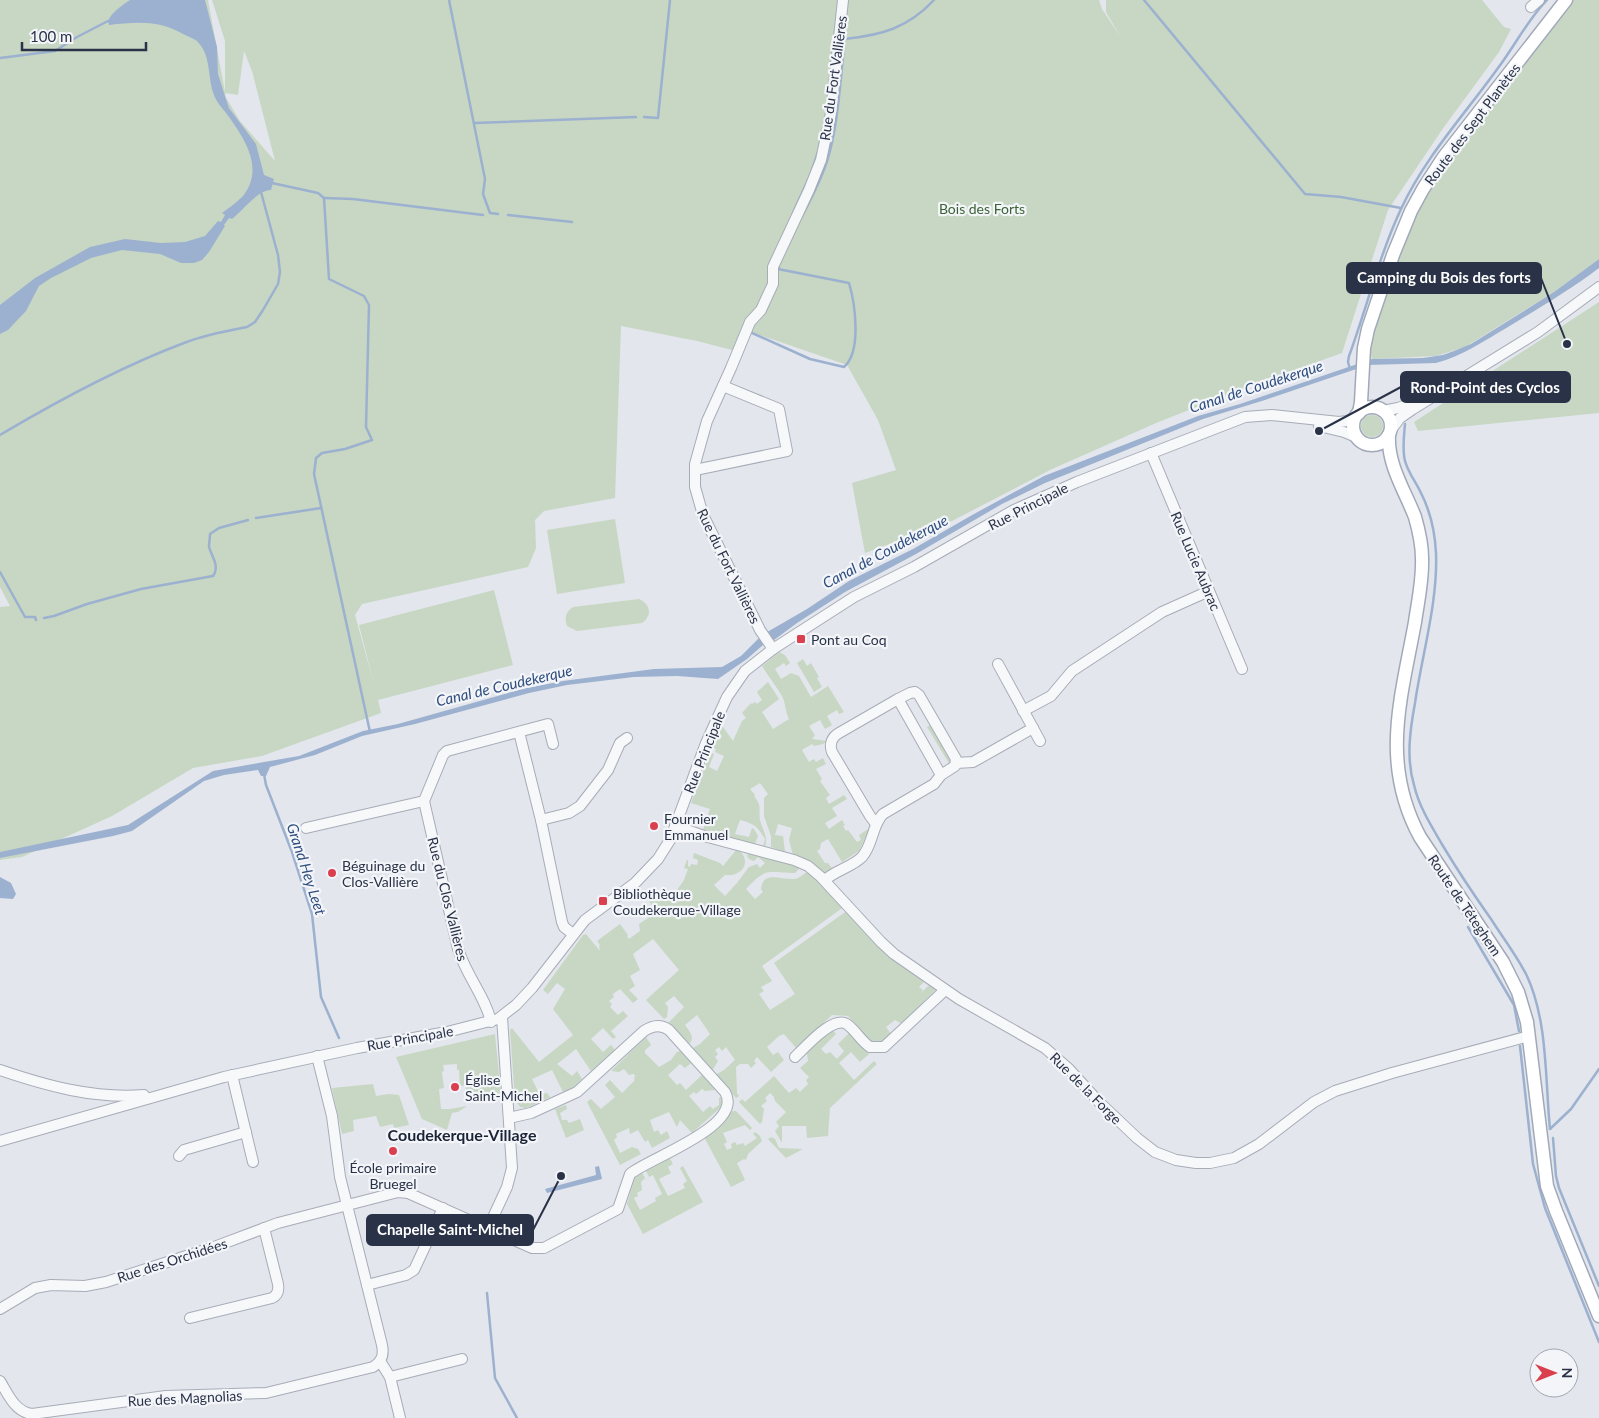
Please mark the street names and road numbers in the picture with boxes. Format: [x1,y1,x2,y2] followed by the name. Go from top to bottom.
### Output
[816,14,850,142] street label: Rue du Fort Vallières
[1421,60,1523,188] street label: Route des Sept Planètes
[985,479,1071,533] street label: Rue Principale
[694,506,764,626] street label: Rue du Fort Vallières
[1167,509,1225,613] street label: Rue Lucie Aubrac
[680,708,728,796] street label: Rue Principale
[424,835,472,963] street label: Rue du Clos Vallières
[1425,851,1505,959] street label: Route de Téteghem
[366,1022,454,1054] street label: Rue Principale
[1047,1049,1125,1127] street label: Rue de la Forge
[115,1234,229,1286] street label: Rue des Orchidées
[127,1387,243,1409] street label: Rue des Magnolias

